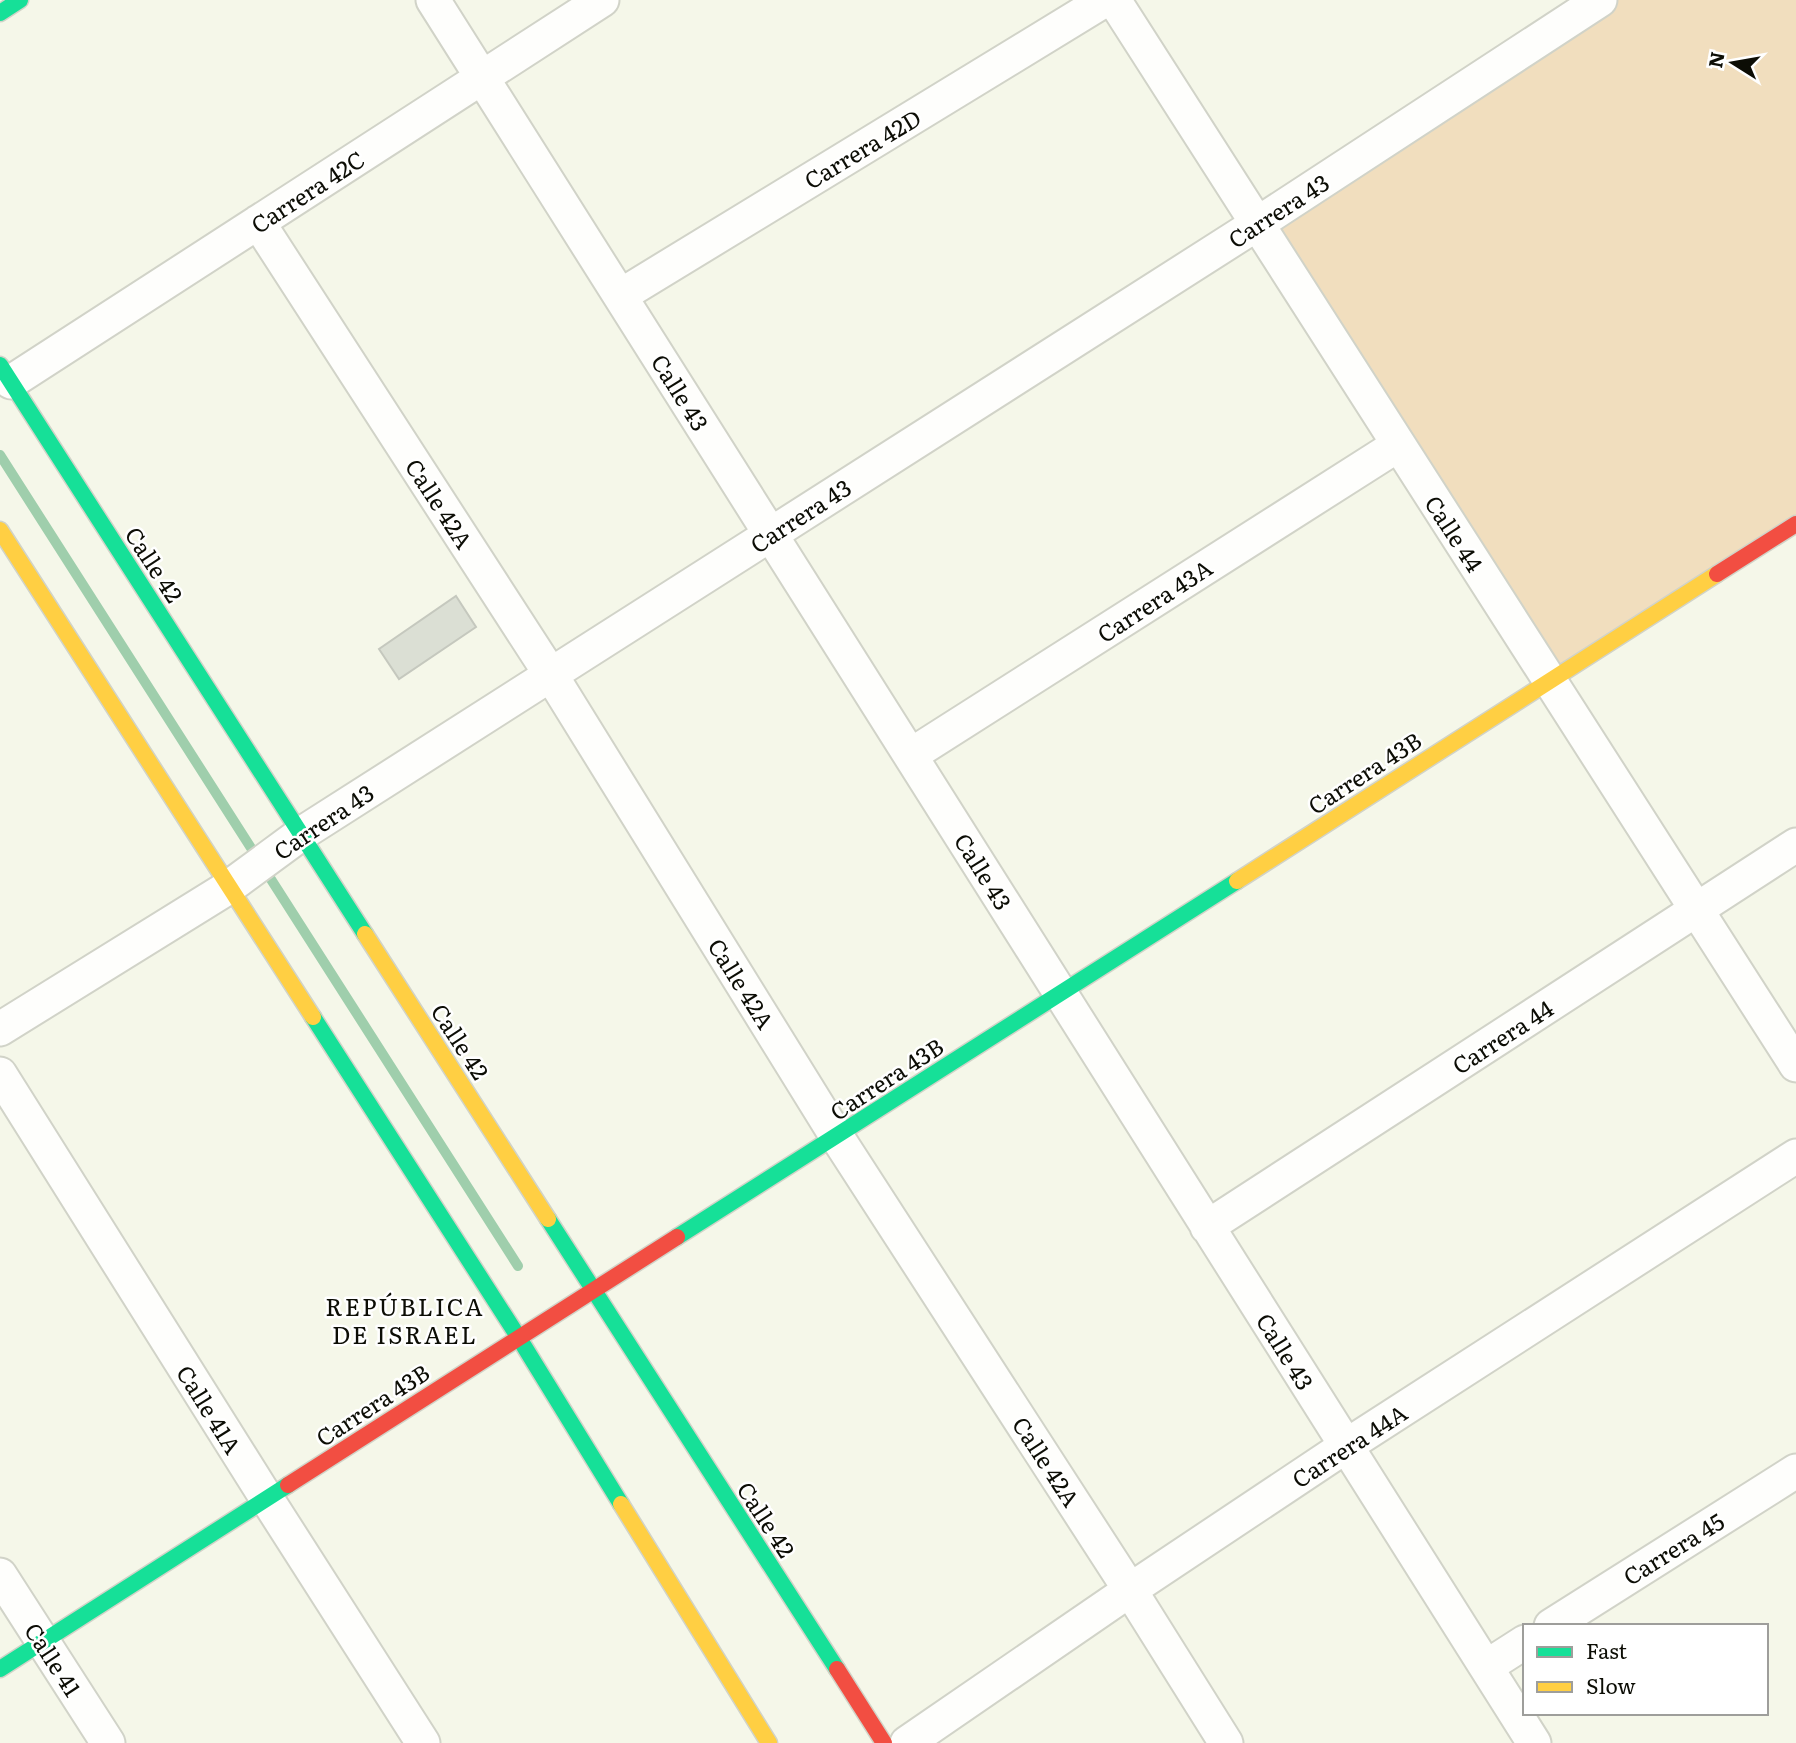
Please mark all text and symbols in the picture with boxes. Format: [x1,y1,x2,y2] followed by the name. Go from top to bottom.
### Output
[1698,28,1768,98] north arrow
[1700,49,1731,70] text: N
[797,100,927,196] street label: Carrera 42D
[243,141,371,241] street label: Carrera 42C
[1221,165,1335,255] street label: Carrera 43
[644,347,718,437] street label: Calle 43
[398,451,482,555] street label: Calle 42A
[743,470,857,560] street label: Carrera 43
[1418,488,1493,578] street label: Calle 44
[118,519,192,609] street label: Calle 42
[1090,550,1218,650] street label: Carrera 43A
[1300,722,1428,822] street label: Carrera 43B
[266,775,380,867] street label: Carrera 43
[947,826,1021,916] street label: Calle 43
[701,931,783,1035] street label: Calle 42A
[1445,990,1560,1081] street label: Carrera 44
[424,996,498,1086] street label: Calle 42
[822,1028,950,1128] street label: Carrera 43B
[325,1288,485,1351] district label: REPÚBLICA DE ISRAEL
[1249,1306,1323,1396] street label: Calle 43
[308,1354,436,1454] street label: Carrera 43B
[169,1358,251,1460] street label: Calle 41A
[1285,1395,1413,1495] street label: Carrera 44A
[1005,1409,1089,1513] street label: Calle 42A
[730,1474,804,1564] street label: Calle 42
[1616,1504,1730,1592] street label: Carrera 45
[17,1615,91,1703] street label: Calle 41
[1523,1624,1768,1715] legend
[1586,1634,1627,1665] text: Fast
[1586,1669,1636,1700] text: Slow

